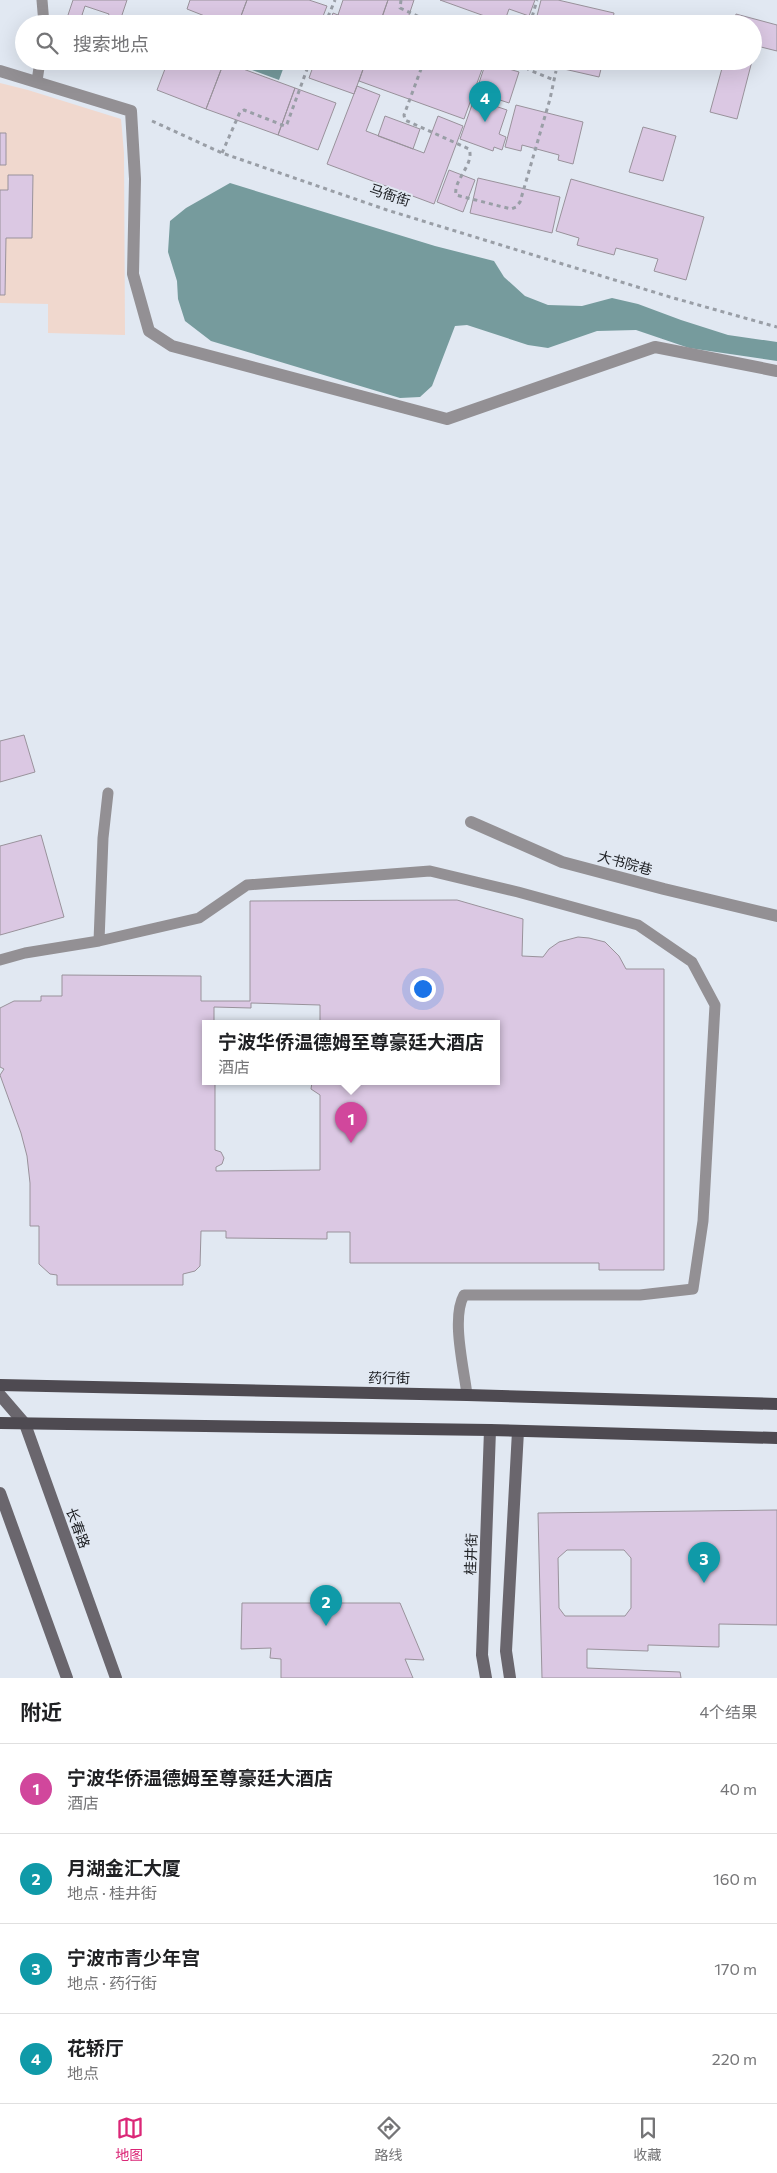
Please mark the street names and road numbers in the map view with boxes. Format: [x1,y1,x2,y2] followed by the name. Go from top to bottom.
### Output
[368,180,413,209] street label: 马衙街
[596,847,654,878] street label: 大书院巷
[368,1369,410,1386] street label: 药行街
[63,1505,94,1550] street label: 长春路
[461,1533,480,1575] street label: 桂井街

